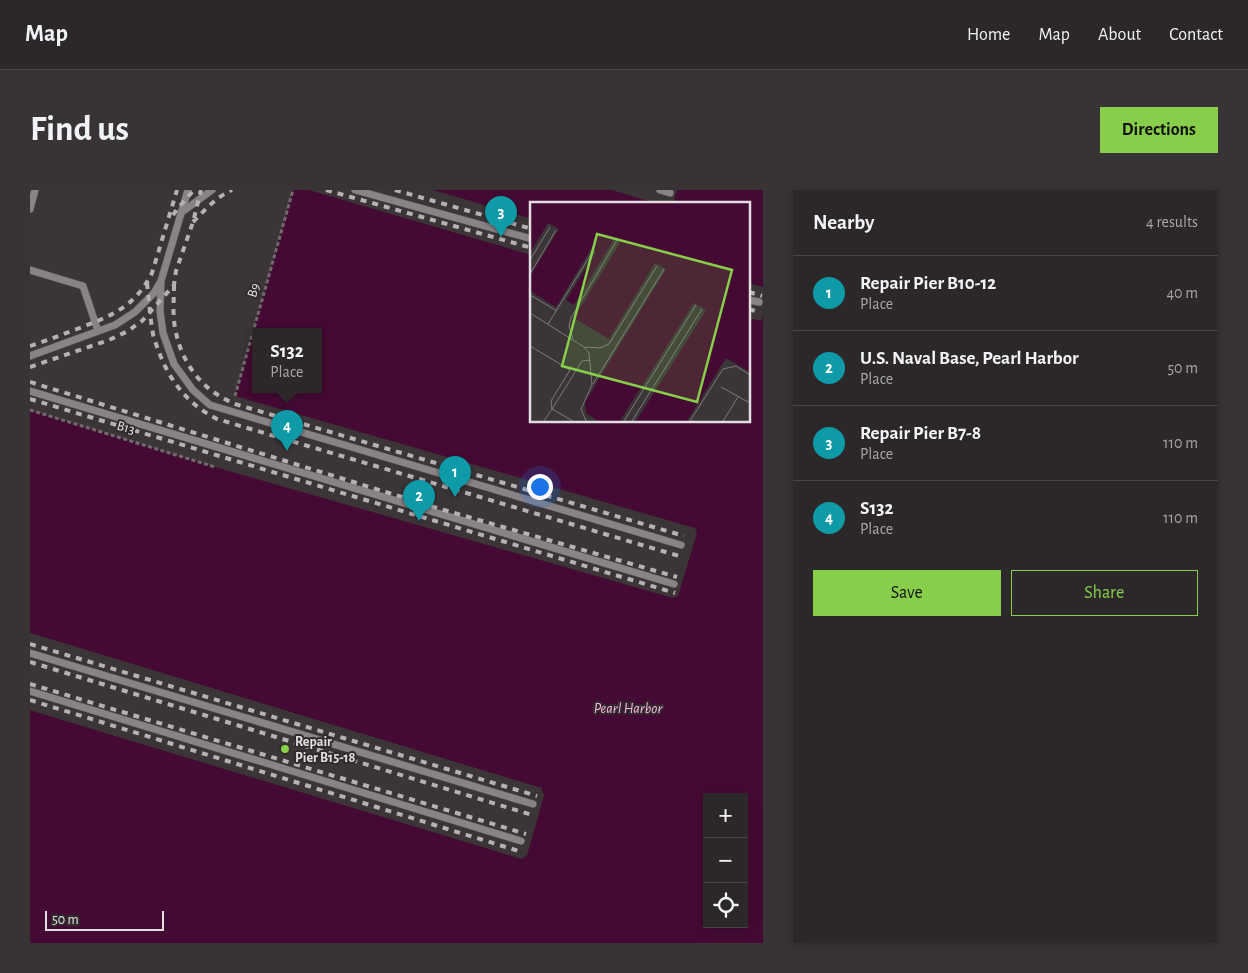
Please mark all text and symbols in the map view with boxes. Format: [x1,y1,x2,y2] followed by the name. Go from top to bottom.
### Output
[25,22,68,46] text: Map
[967,26,1010,44] text: Home
[1038,26,1070,44] text: Map
[1098,26,1141,44] text: About
[1169,26,1223,44] text: Contact
[1100,107,1218,153] button: Directions
[30,112,129,147] text: Find us
[485,196,517,237] pin: 3
[530,202,750,422] inset map
[813,212,874,233] text: Nearby
[1146,214,1198,230] text: 4 results
[860,274,996,293] text: Repair Pier B10-12
[245,282,263,299] street label: B9
[826,285,832,301] text: 1
[1166,285,1198,301] text: 40 m
[860,296,893,312] text: Place
[252,328,322,393] popup
[270,342,304,361] text: S132
[860,349,1079,368] text: U.S. Naval Base, Pearl Harbor
[825,360,833,376] text: 2
[1167,360,1198,376] text: 50 m
[270,364,303,380] text: Place
[860,371,893,387] text: Place
[271,410,303,451] pin: 4
[115,419,137,437] street label: B13
[860,424,981,443] text: Repair Pier B7-8
[826,435,832,451] text: 3
[1163,435,1198,451] text: 110 m
[860,446,893,462] text: Place
[439,456,471,497] pin: 1
[527,474,553,500] your location
[403,480,435,521] pin: 2
[860,499,893,518] text: S132
[825,510,833,526] text: 4
[1163,510,1198,526] text: 110 m
[860,521,893,537] text: Place
[813,570,1001,616] button: Save
[1011,570,1198,616] button: Share
[594,701,663,716] water label: Pearl Harbor
[295,735,355,765] place label: Repair Pier B15-18
[279,743,291,755] marker: Repair Pier B15-18
[703,793,748,928] map controls
[703,793,748,838] button: +
[703,838,748,883] button: −
[703,883,748,928] button: locate
[45,908,164,931] scale bar
[52,913,79,927] text: 50 m

